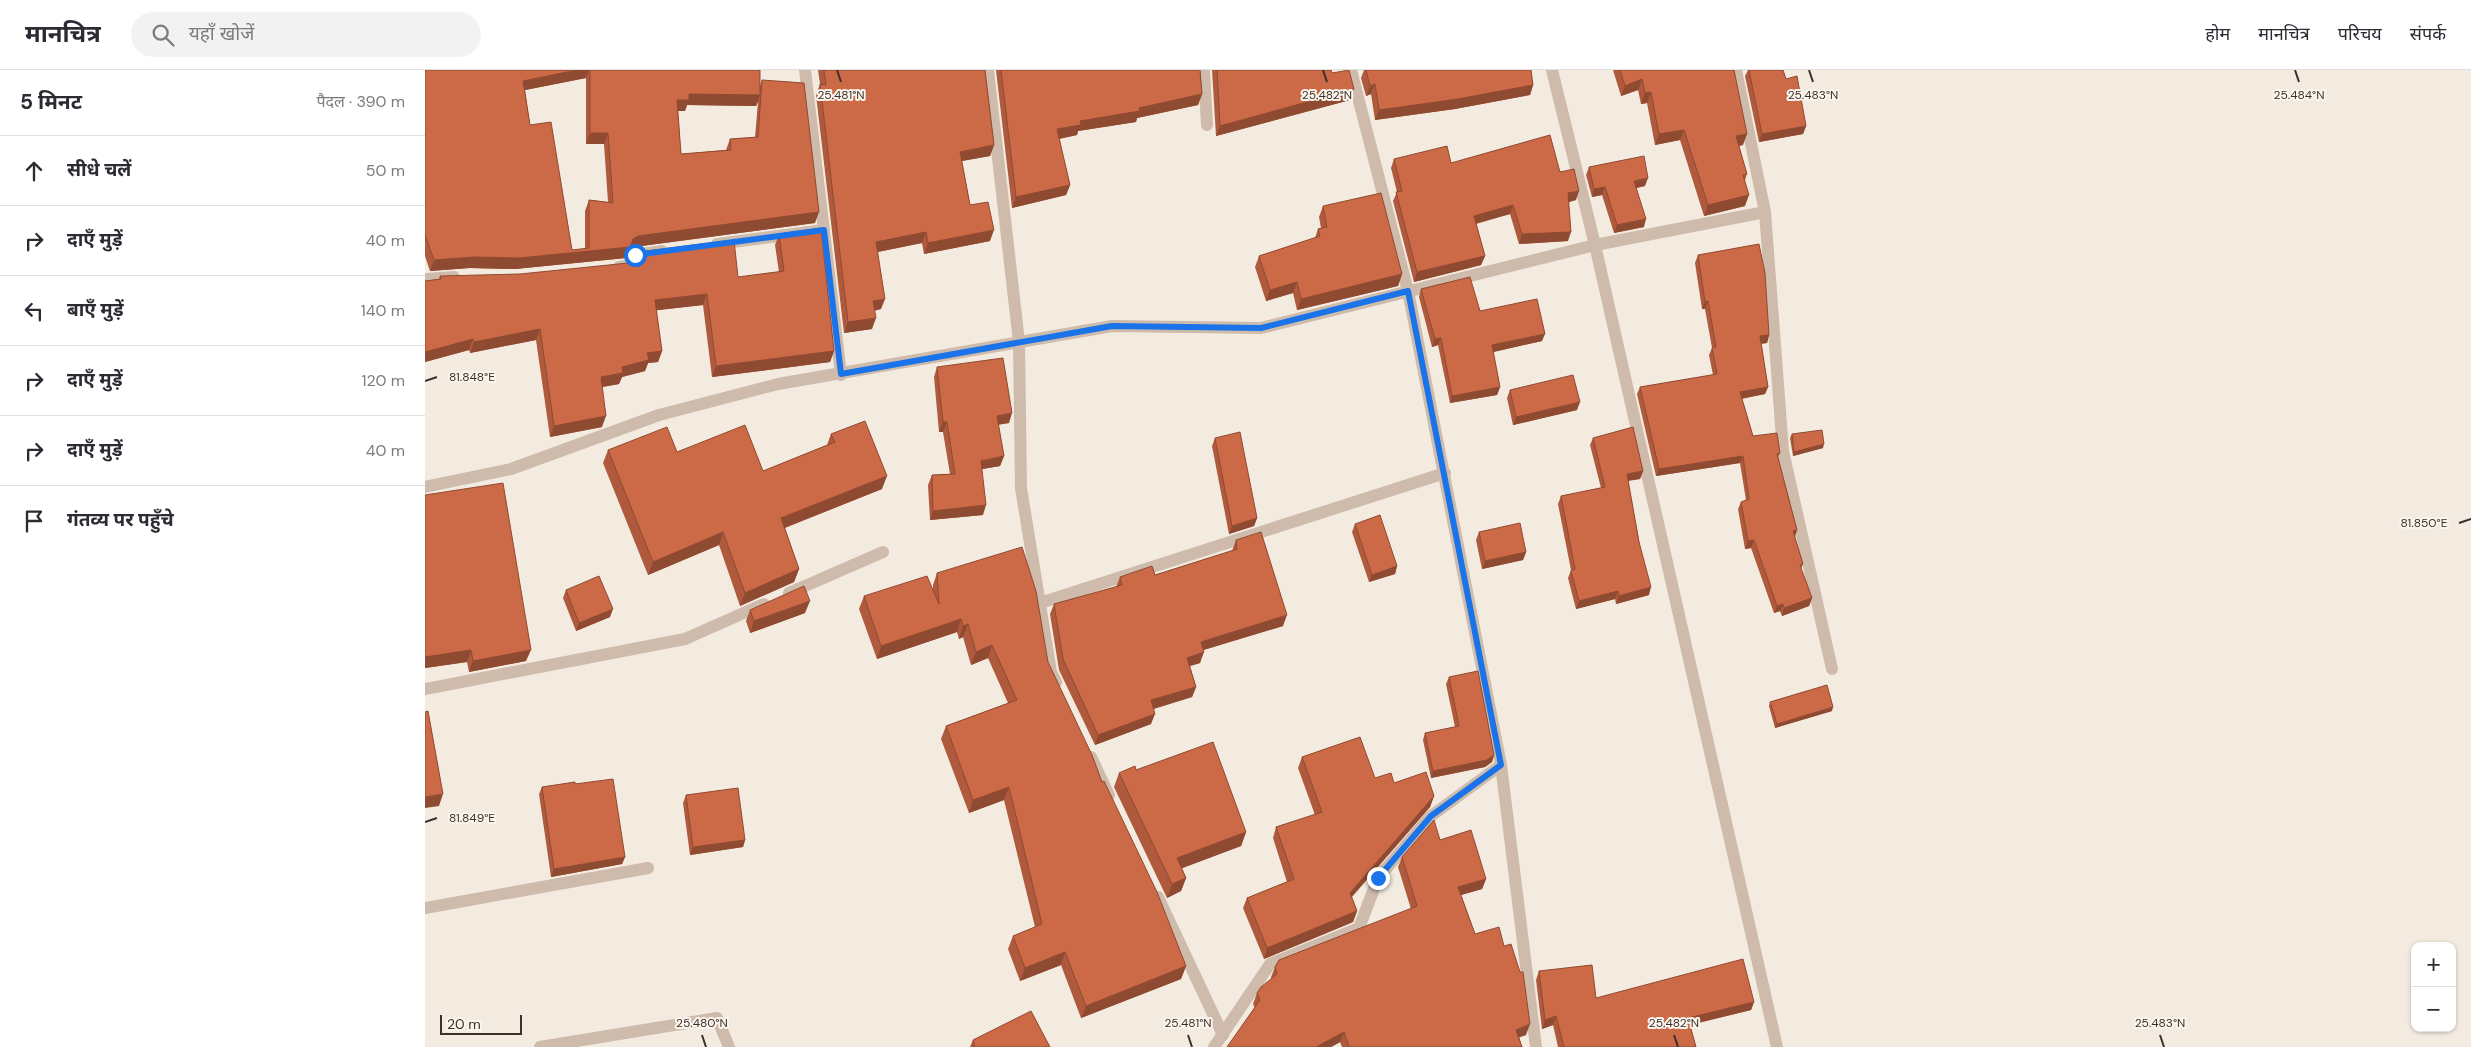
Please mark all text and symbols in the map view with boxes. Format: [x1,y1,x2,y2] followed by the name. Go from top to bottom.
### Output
[131,12,481,57] search box
[25,18,101,49] text: मानचित्र
[149,21,177,49] icon: search
[189,21,254,46] text: यहाँ खोजें
[2205,22,2230,46] text: होम
[2258,22,2310,46] text: मानचित्र
[2338,22,2382,46] text: परिचय
[2410,22,2446,46] text: संपर्क
[817,87,865,103] text: 25.481°N
[1302,87,1352,103] text: 25.482°N
[1788,87,1838,103] text: 25.483°N
[2274,87,2324,103] text: 25.484°N
[20,88,82,116] text: 5 मिनट
[316,91,405,112] text: पैदल · 390 m
[20,157,48,185] icon: ahead
[67,157,131,182] text: सीधे चलें
[366,160,405,181] text: 50 m
[20,227,48,255] icon: right
[67,227,122,252] text: दाएँ मुड़ें
[366,230,405,251] text: 40 m
[624,244,647,267] route start
[20,297,48,325] icon: left
[67,297,124,322] text: बाएँ मुड़ें
[361,300,405,321] text: 140 m
[20,367,48,395] icon: right
[67,367,122,392] text: दाएँ मुड़ें
[449,369,495,385] text: 81.848°E
[361,370,405,391] text: 120 m
[20,437,48,465] icon: right
[67,437,122,462] text: दाएँ मुड़ें
[366,440,405,461] text: 40 m
[20,507,48,535] icon: arrive
[67,507,174,532] text: गंतव्य पर पहुँचे
[2401,515,2448,531] text: 81.850°E
[449,810,495,826] text: 81.849°E
[1367,867,1390,890] route end
[2411,942,2456,1032] map controls
[2411,942,2456,987] button: +
[2411,987,2456,1032] button: −
[440,1012,523,1035] scale bar
[447,1015,481,1033] text: 20 m
[676,1015,728,1031] text: 25.480°N
[1164,1015,1212,1031] text: 25.481°N
[1649,1015,1699,1031] text: 25.482°N
[2135,1015,2185,1031] text: 25.483°N

